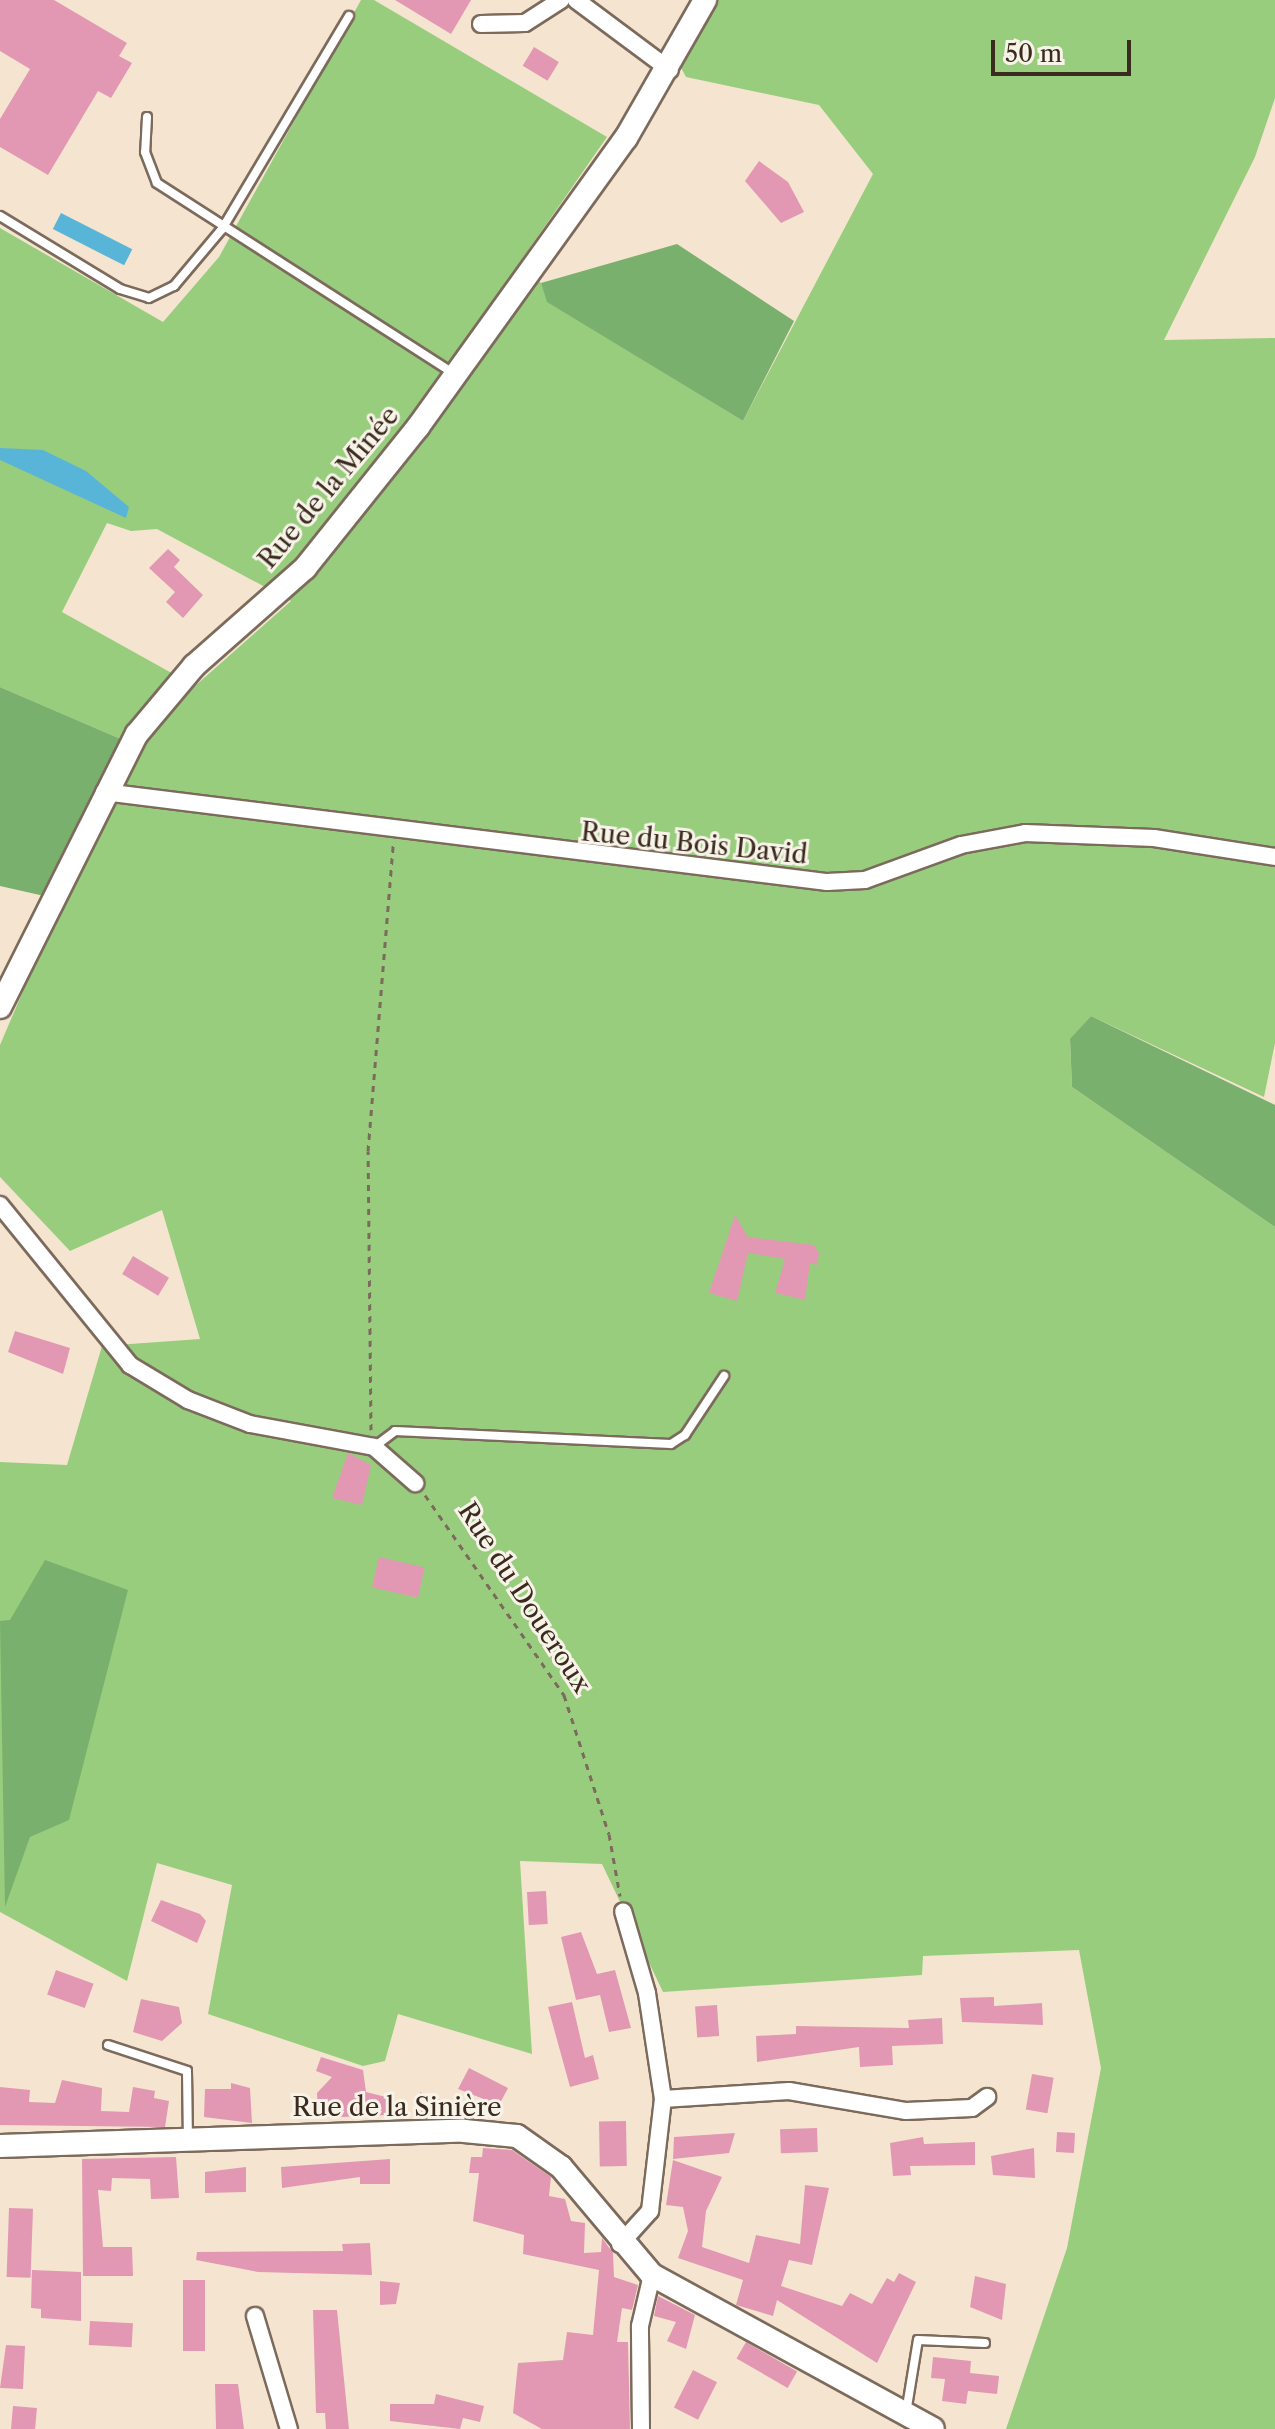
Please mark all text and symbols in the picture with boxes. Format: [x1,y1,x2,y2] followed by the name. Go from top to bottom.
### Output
[995,24,1135,74] scale bar
[1005,39,1062,68] text: 50 m
[252,401,406,575] street label: Rue de la Minée
[579,817,809,871] street label: Rue du Bois David
[451,1497,597,1699] street label: Rue du Doueroux
[292,2092,502,2124] street label: Rue de la Sinière

